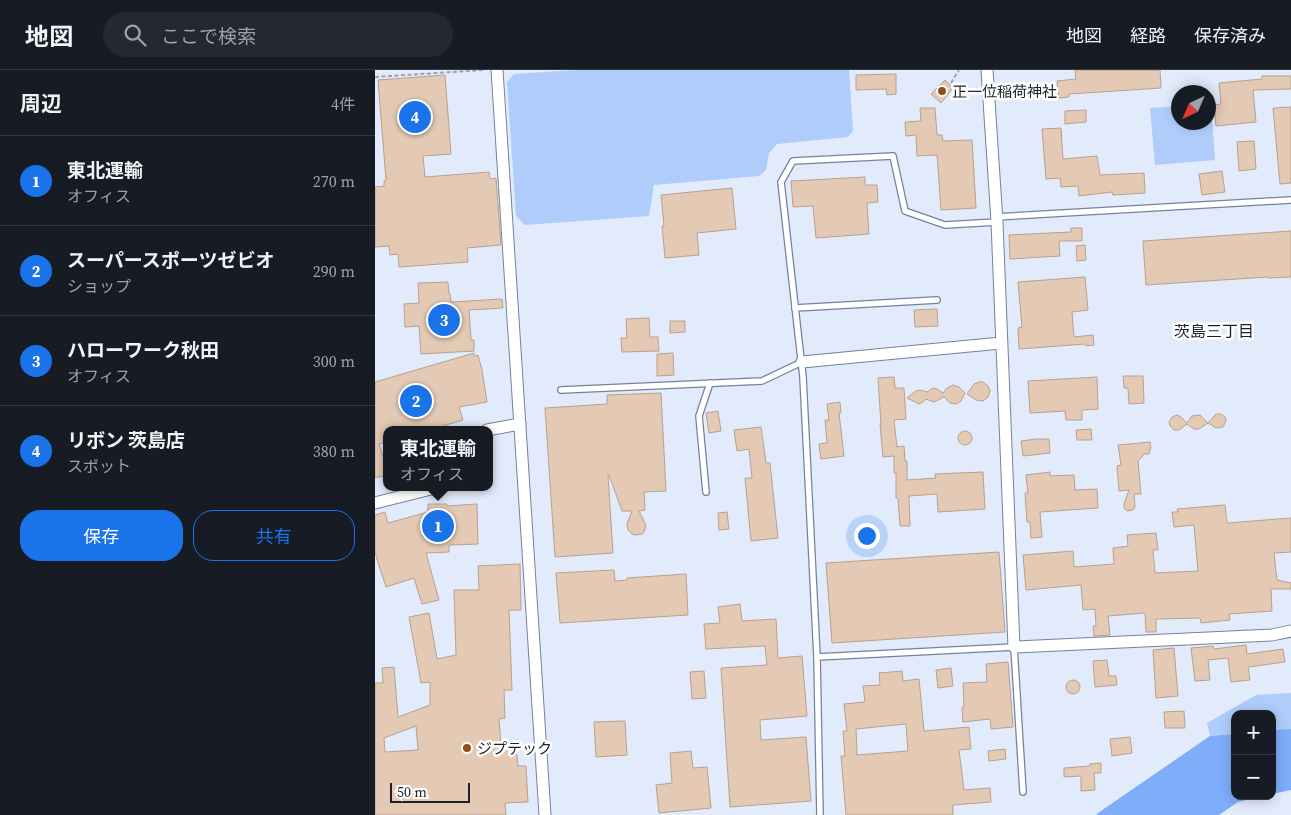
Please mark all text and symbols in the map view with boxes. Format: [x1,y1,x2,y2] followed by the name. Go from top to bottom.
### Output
[103,12,453,57] search box
[25,20,73,53] text: 地図
[121,21,149,49] icon: search
[161,23,256,49] text: ここで検索
[1066,23,1102,48] text: 地図
[1130,23,1166,48] text: 経路
[1194,23,1266,48] text: 保存済み
[952,81,1057,102] place label: 正一位稲荷神社
[936,85,948,97] marker: 正一位稲荷神社
[1171,85,1216,130] north arrow
[20,89,62,118] text: 周辺
[331,93,355,115] text: 4件
[399,98,431,136] pin: 4
[67,157,143,183] text: 東北運輸
[32,170,40,192] text: 1
[313,170,355,192] text: 270 m
[67,185,131,207] text: オフィス
[67,247,274,273] text: スーパースポーツゼビオ
[32,260,40,282] text: 2
[313,260,355,282] text: 290 m
[67,275,131,297] text: ショップ
[428,301,460,339] pin: 3
[1174,320,1254,342] district label: 茨島三丁目
[67,337,219,363] text: ハローワーク秋田
[32,350,40,372] text: 3
[313,350,355,372] text: 300 m
[67,365,131,387] text: オフィス
[400,382,432,420] pin: 2
[383,426,493,491] popup
[67,427,185,453] text: リボン 茨島店
[400,435,476,461] text: 東北運輸
[32,440,40,462] text: 4
[313,440,355,462] text: 380 m
[67,455,131,477] text: スポット
[400,463,464,485] text: オフィス
[422,507,454,545] pin: 1
[20,510,183,561] button: 保存
[193,510,355,561] button: 共有
[854,523,880,549] your location
[1231,710,1276,800] map controls
[1231,710,1276,755] button: +
[477,738,552,759] place label: ジプテック
[461,742,473,754] marker: ジプテック
[1231,755,1276,800] button: −
[390,780,470,803] scale bar
[397,782,427,802] text: 50 m

